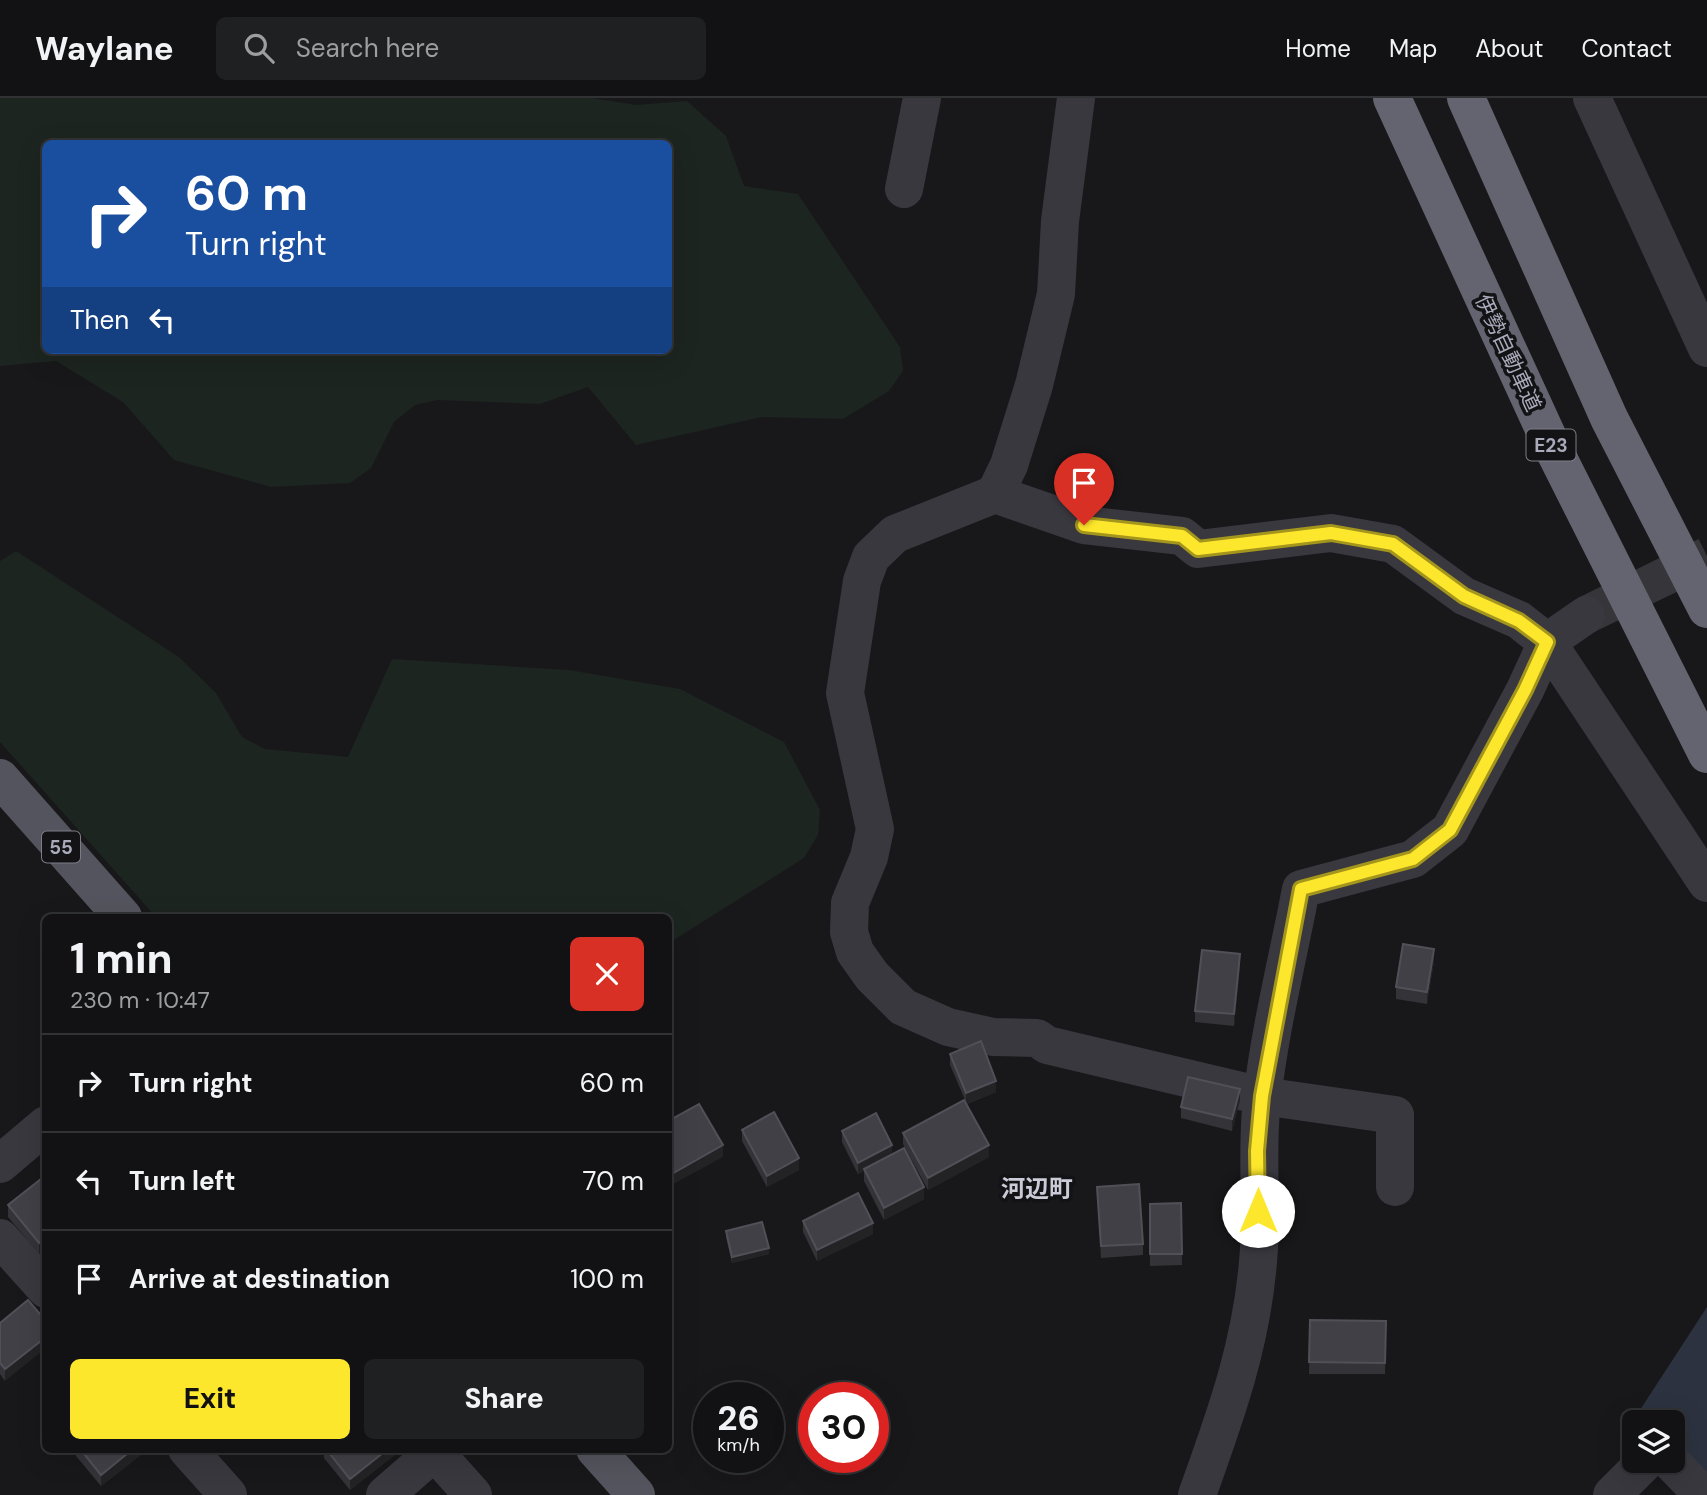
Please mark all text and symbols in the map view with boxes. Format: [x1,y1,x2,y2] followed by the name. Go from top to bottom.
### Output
[216,17,706,80] search box
[35,27,174,70] text: Waylane
[240,29,278,67] icon: search
[296,31,439,65] text: Search here
[1285,33,1351,64] text: Home
[1389,33,1437,64] text: Map
[1475,33,1544,64] text: About
[1582,33,1672,64] text: Contact
[185,161,308,225] text: 60 m
[70,168,161,259] icon: right
[185,223,327,265] text: Turn right
[1469,290,1547,416] street label: 伊勢自動車道
[143,301,181,339] icon: left
[70,303,129,337] text: Then
[1526,430,1576,460] road number: E23
[1054,453,1114,525] pin
[1065,464,1103,502] icon: arrive
[42,832,80,862] road number: 55
[70,931,173,986] text: 1 min
[570,937,644,1011] button: close
[70,985,210,1015] text: 230 m · 10:47
[70,1064,108,1102] icon: right
[129,1066,253,1100] text: Turn right
[580,1066,644,1100] text: 60 m
[70,1162,108,1200] icon: left
[129,1164,236,1198] text: Turn left
[583,1164,644,1198] text: 70 m
[1001,1173,1073,1204] district label: 河辺町
[1221,1174,1295,1248] position arrow
[70,1260,108,1298] icon: arrive
[129,1262,390,1296] text: Arrive at destination
[570,1262,644,1296] text: 100 m
[70,1359,350,1439] button: Exit
[364,1359,644,1439] button: Share
[798,1382,889,1473] speed limit sign: 30
[717,1395,760,1441] text: 26
[1622,1410,1685,1473] map controls
[1622,1410,1685,1473] button: layers
[717,1433,760,1457] text: km/h

